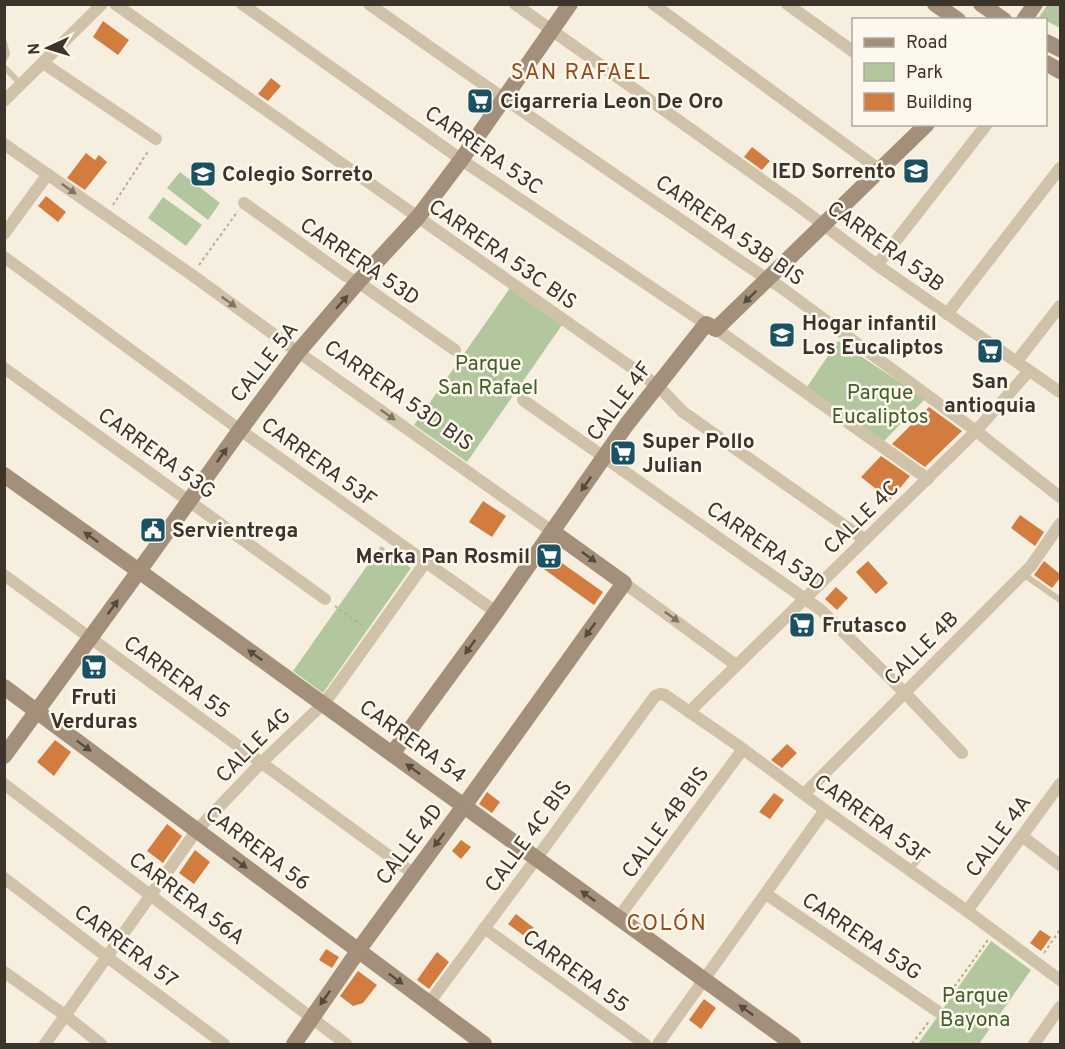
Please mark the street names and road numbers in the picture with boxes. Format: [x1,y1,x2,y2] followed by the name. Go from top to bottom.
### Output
[419,101,548,202] street label: CARRERA 53C
[649,170,809,293] street label: CARRERA 53B BIS
[423,194,582,317] street label: CARRERA 53C BIS
[821,196,949,299] street label: CARRERA 53B
[294,212,424,312] street label: CARRERA 53D
[225,317,305,409] street label: CALLE 5A
[318,335,478,458] street label: CARRERA 53D BIS
[581,357,659,447] street label: CALLE 4F
[92,402,220,506] street label: CARRERA 53G
[255,412,381,514] street label: CARRERA 53F
[819,475,905,561] street label: CALLE 4C
[700,496,830,598] street label: CARRERA 53D
[879,606,965,692] street label: CALLE 4B
[118,630,235,726] street label: CARRERA 55
[353,694,471,790] street label: CARRERA 54
[211,703,297,789] street label: CALLE 4G
[617,762,716,884] street label: CALLE 4B BIS
[808,769,934,871] street label: CARRERA 53F
[480,776,579,898] street label: CALLE 4C BIS
[960,791,1038,883] street label: CALLE 4A
[371,799,450,891] street label: CALLE 4D
[199,801,315,898] street label: CARRERA 56
[123,847,250,952] street label: CARRERA 56A
[796,887,926,987] street label: CARRERA 53G
[68,899,182,995] street label: CARRERA 57
[517,924,634,1020] street label: CARRERA 55

